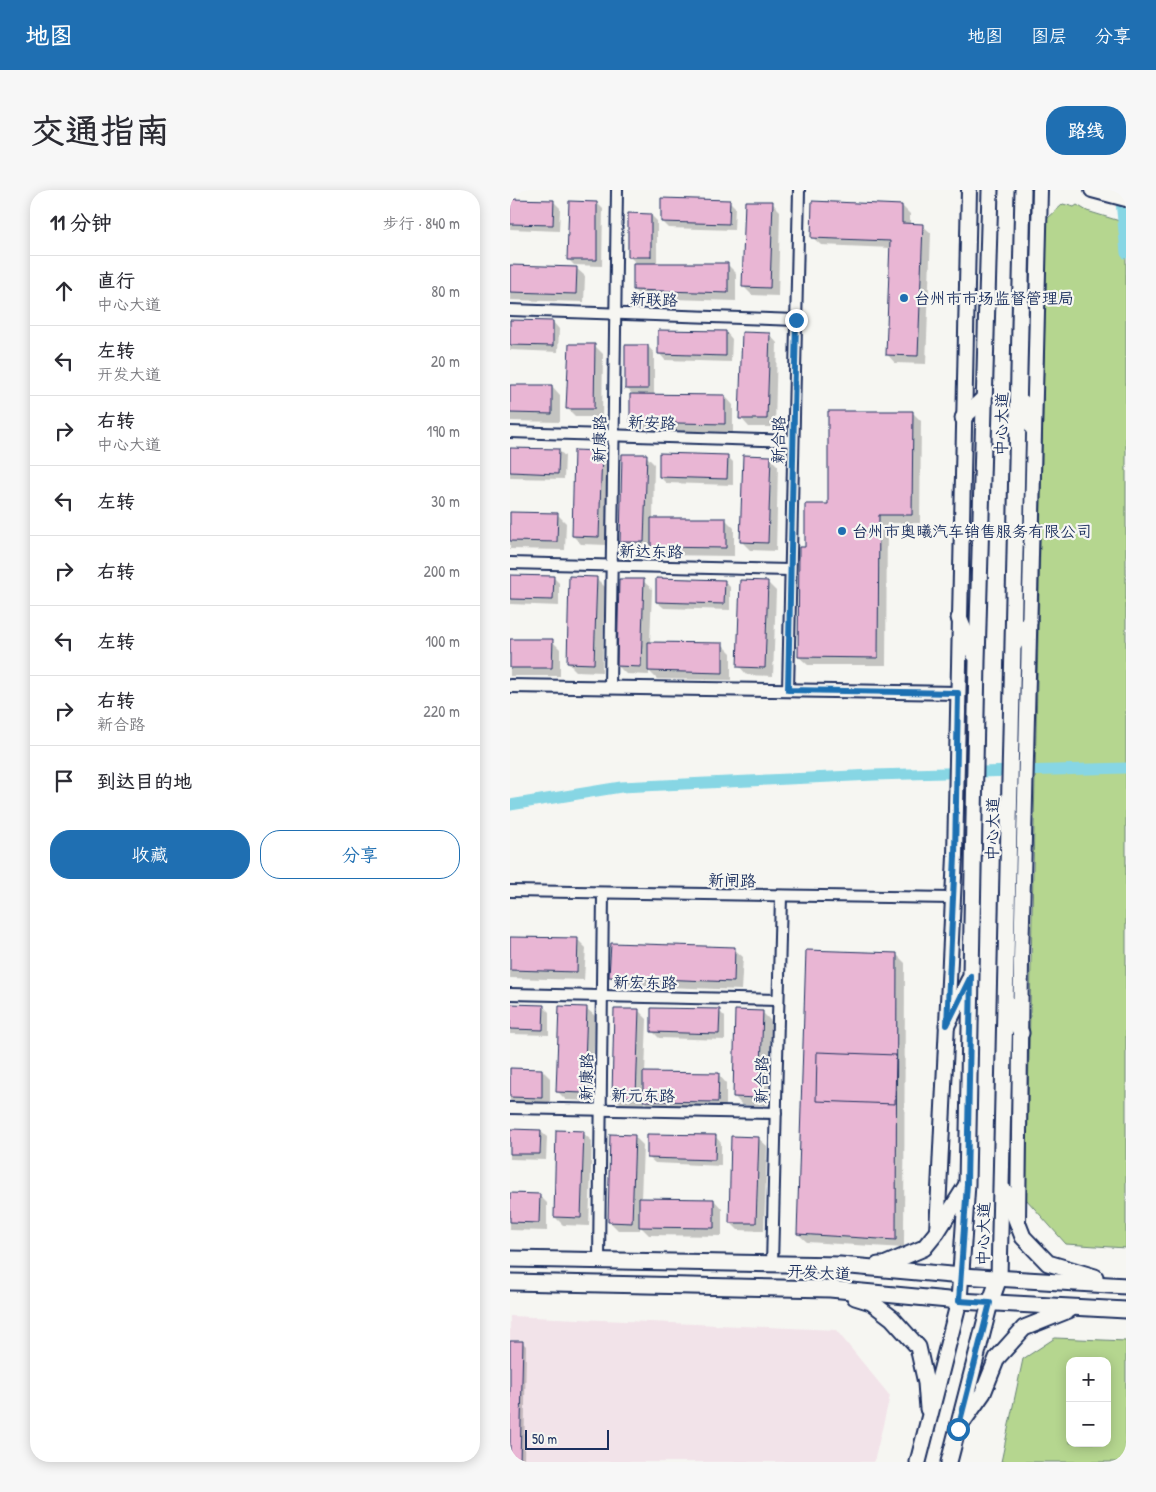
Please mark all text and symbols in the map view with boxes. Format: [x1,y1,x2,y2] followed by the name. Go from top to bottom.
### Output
[25,19,73,51] text: 地图
[967,23,1003,48] text: 地图
[1031,23,1067,48] text: 图层
[1095,23,1131,48] text: 分享
[1046,106,1126,155] button: 路线
[30,107,170,154] text: 交通指南
[50,208,112,237] text: 11 分钟
[383,212,460,234] text: 步行 · 840 m
[97,267,135,293] text: 直行
[50,277,78,305] icon: ahead
[431,280,460,302] text: 80 m
[630,287,678,311] street label: 新联路
[914,287,1074,309] place label: 台州市市场监督管理局
[898,292,910,304] marker: 台州市市场监督管理局
[97,293,161,315] text: 中心大道
[785,309,808,332] route end
[97,337,135,363] text: 左转
[50,347,78,375] icon: left
[431,350,460,372] text: 20 m
[97,363,161,385] text: 开发大道
[989,392,1013,456] street label: 中心大道
[97,407,135,433] text: 右转
[628,410,676,434] street label: 新安路
[588,415,610,463] street label: 新康路
[767,416,789,464] street label: 新合路
[50,417,78,445] icon: right
[427,420,460,442] text: 190 m
[97,433,161,455] text: 中心大道
[50,487,78,515] icon: left
[97,488,135,514] text: 左转
[431,490,460,512] text: 30 m
[852,520,1092,542] place label: 台州市奥曦汽车销售服务有限公司
[836,525,848,537] marker: 台州市奥曦汽车销售服务有限公司
[619,539,683,563] street label: 新达东路
[50,557,78,585] icon: right
[97,558,135,584] text: 右转
[424,560,460,582] text: 200 m
[50,627,78,655] icon: left
[97,628,135,654] text: 左转
[425,630,460,652] text: 100 m
[97,687,135,713] text: 右转
[50,697,78,725] icon: right
[423,700,460,722] text: 220 m
[97,713,145,735] text: 新合路
[50,767,78,795] icon: arrive
[97,768,192,794] text: 到达目的地
[980,797,1004,861] street label: 中心大道
[50,830,250,879] button: 收藏
[260,830,460,879] button: 分享
[708,869,756,891] street label: 新闸路
[613,970,677,994] street label: 新宏东路
[575,1053,597,1101] street label: 新康路
[750,1056,772,1104] street label: 新合路
[611,1083,675,1107] street label: 新元东路
[971,1202,995,1266] street label: 中心大道
[786,1259,852,1285] street label: 开发大道
[1066,1357,1111,1447] map controls
[1066,1357,1111,1402] button: +
[1066,1402,1111,1447] button: −
[947,1418,970,1441] route start
[525,1427,609,1450] scale bar
[532,1429,557,1448] text: 50 m

